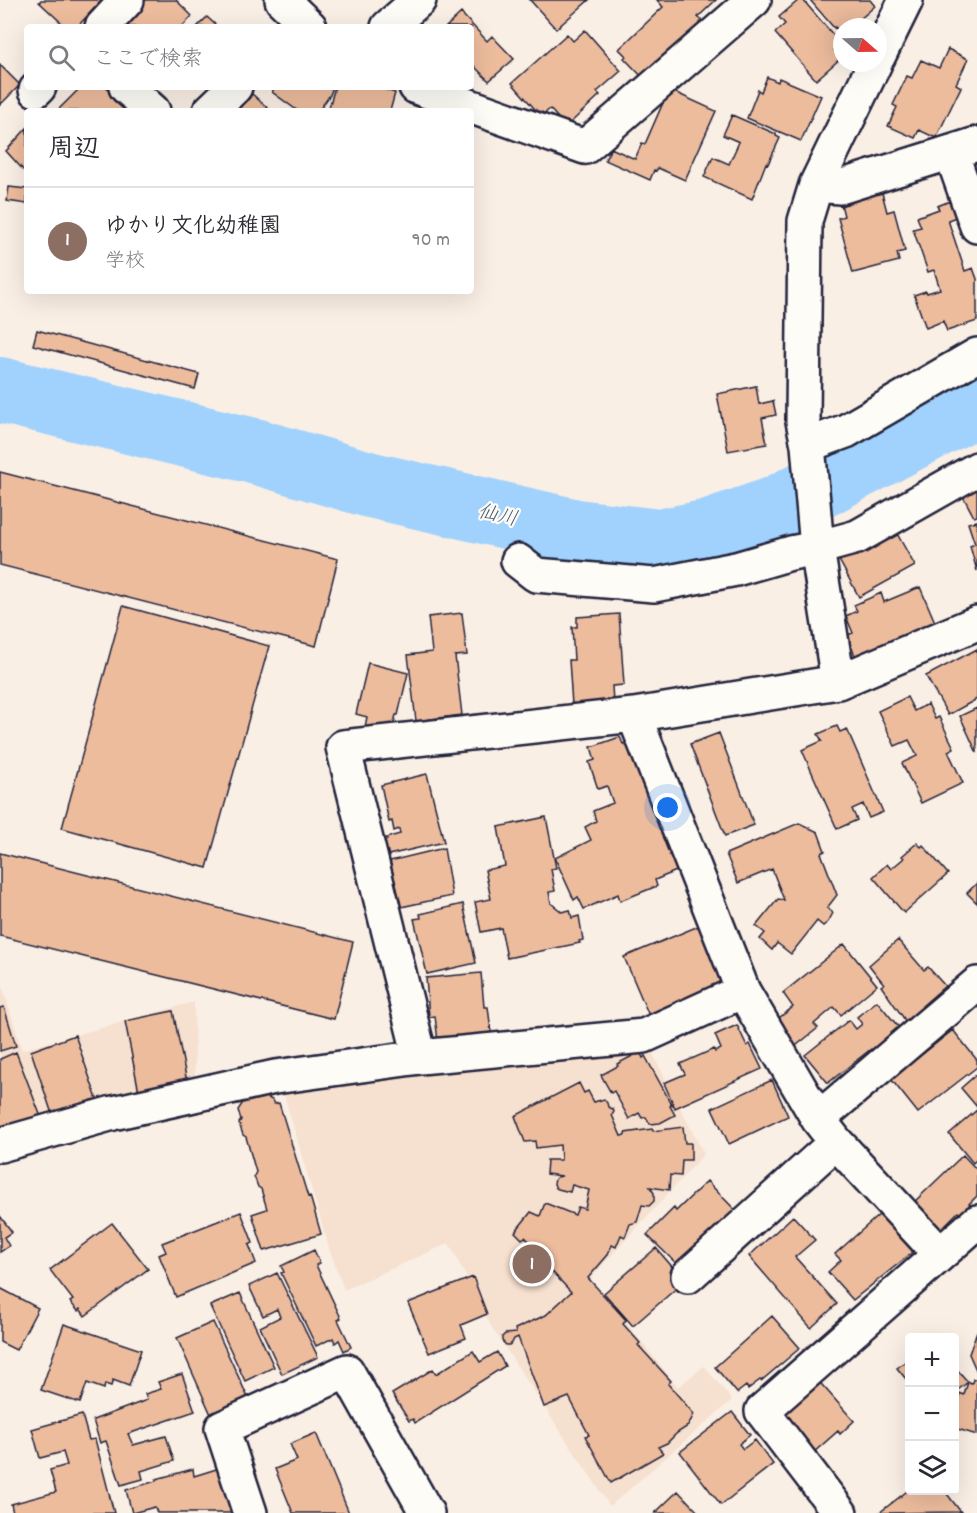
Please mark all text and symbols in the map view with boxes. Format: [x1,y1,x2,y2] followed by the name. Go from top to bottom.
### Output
[833,18,887,72] north arrow
[24,24,474,90] search box
[45,41,78,74] icon: search
[93,45,203,76] text: ここで検索
[48,132,100,169] text: 周辺
[105,212,281,243] text: ゆかり文化幼稚園
[65,227,70,255] text: 1
[412,227,450,255] text: 90 m
[105,248,145,276] text: 学校
[475,499,520,535] water label: 仙川
[653,793,682,822] your location
[512,1242,552,1286] pin: 1
[905,1333,959,1495] map controls
[905,1333,959,1387] button: +
[905,1387,959,1441] button: −
[905,1441,959,1495] button: layers

